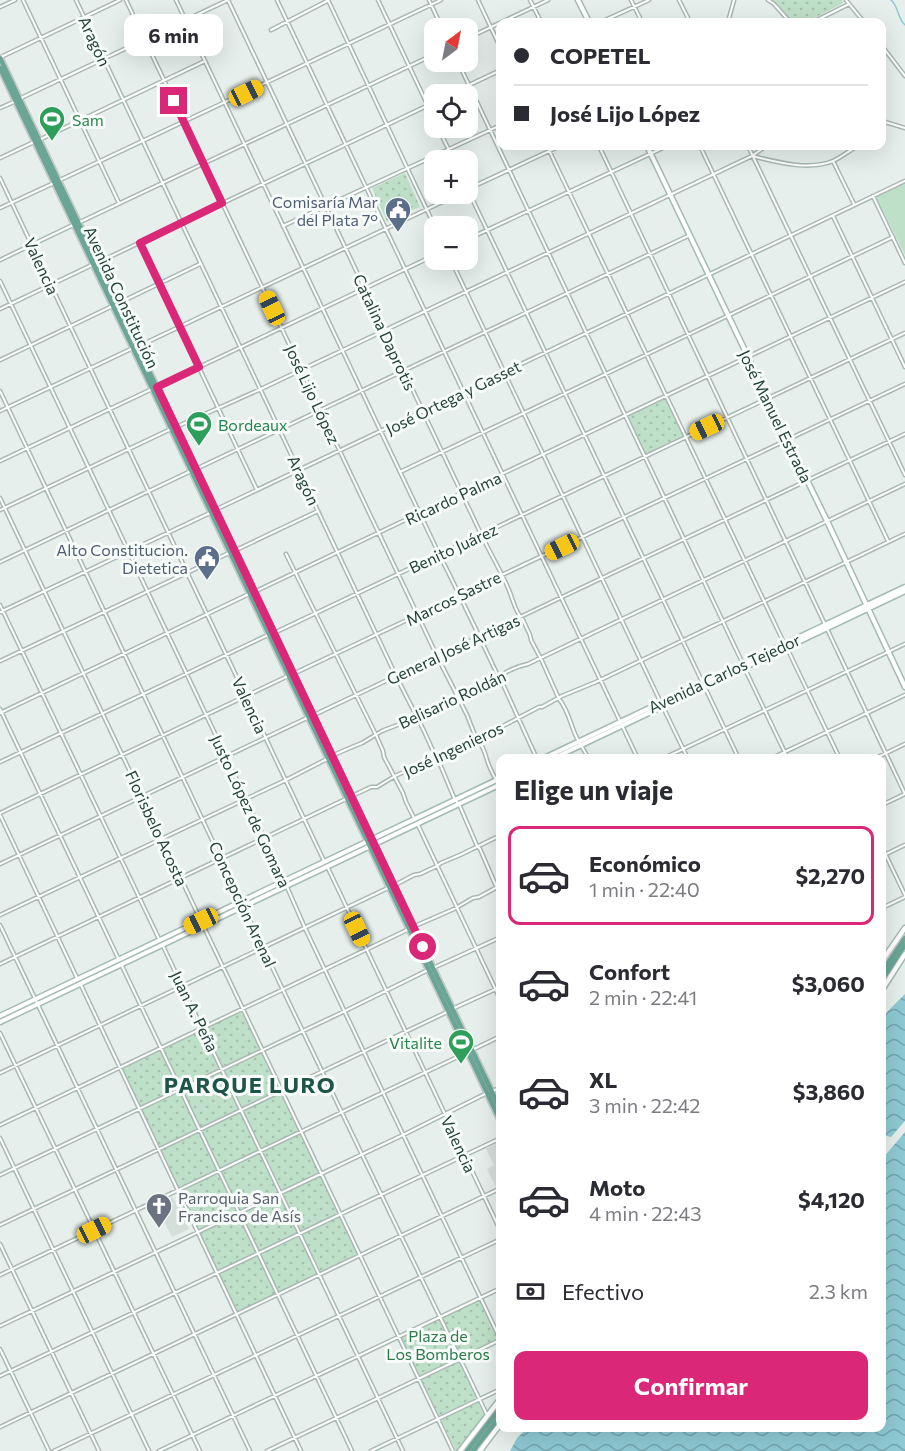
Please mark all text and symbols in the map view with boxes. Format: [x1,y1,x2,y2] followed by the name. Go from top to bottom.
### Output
[75,13,115,69] street label: Aragón
[124,14,224,56] callout: 6 min
[424,18,478,72] north arrow
[424,18,478,270] map controls
[148,23,199,47] text: 6 min
[550,42,650,69] text: COPETEL
[226,77,266,109] car
[424,84,478,138] button: locate
[160,87,187,114] route end
[550,100,700,127] text: José Lijo López
[37,104,67,142] sports icon: Sam
[72,110,104,129] place label: Sam
[424,150,478,204] button: +
[272,192,379,229] place label: Comisaría Mar del Plata 7°
[383,195,413,233] public building icon: Comisaría Mar del Plata 7°
[424,216,478,270] button: −
[81,223,163,371] street label: Avenida Constitución
[21,235,63,297] street label: Valencia
[350,271,420,393] street label: Catalina Daprotis
[256,288,288,328] car
[282,341,344,447] street label: José Lijo López
[736,346,816,486] street label: José Manuel Estrada
[382,356,524,438] street label: José Ortega y Gasset
[184,409,214,447] sports icon: Bordeaux
[687,411,727,443] car
[218,415,288,434] place label: Bordeaux
[284,452,324,508] street label: Aragón
[402,467,504,529] street label: Ricardo Palma
[406,519,500,577] street label: Benito Juárez
[542,531,582,563] car
[56,540,188,577] place label: Alto Constitucion. Dietetica
[192,543,222,581] public building icon: Alto Constitucion. Dietetica
[402,567,504,629] street label: Marcos Sastre
[383,610,523,688] street label: General José Artigas
[645,629,804,717] street label: Avenida Carlos Tejedor
[395,666,509,732] street label: Belisario Roldán
[229,674,271,736] street label: Valencia
[400,718,506,780] street label: José Ingenieros
[207,732,295,890] street label: Justo López de Gomara
[122,767,192,889] street label: Florisbelo Acosta
[514,773,673,806] text: Elige un viaje
[206,838,280,970] street label: Concepción Arenal
[517,849,571,903] icon: car
[589,850,701,877] text: Económico
[795,862,865,889] text: $2,270
[589,877,700,901] text: 1 min · 22:40
[181,905,221,937] car
[341,909,373,949] car
[409,933,436,960] route start
[517,957,571,1011] icon: car
[589,958,670,985] text: Confort
[167,967,223,1055] street label: Juan A. Peña
[792,970,865,997] text: $3,060
[589,985,697,1009] text: 2 min · 22:41
[446,1027,476,1065] sports icon: Vitalite
[389,1033,442,1052] place label: Vitalite
[517,1065,571,1119] icon: car
[589,1066,617,1093] text: XL
[164,1071,336,1098] district label: PARQUE LURO
[793,1078,865,1105] text: $3,860
[589,1093,700,1117] text: 3 min · 22:42
[438,1113,480,1175] street label: Valencia
[517,1173,571,1227] icon: car
[589,1174,645,1201] text: Moto
[798,1186,865,1213] text: $4,120
[178,1188,301,1225] place label: Parroquia San Francisco de Asís
[144,1191,174,1229] church icon: Parroquia San Francisco de Asís
[589,1201,702,1225] text: 4 min · 22:43
[74,1214,114,1246] car
[514,1275,547,1308] icon: cash
[562,1278,644,1305] text: Efectivo
[809,1279,868,1303] text: 2.3 km
[386,1326,490,1363] park label: Plaza de Los Bomberos
[514,1351,868,1420] button: Confirmar

